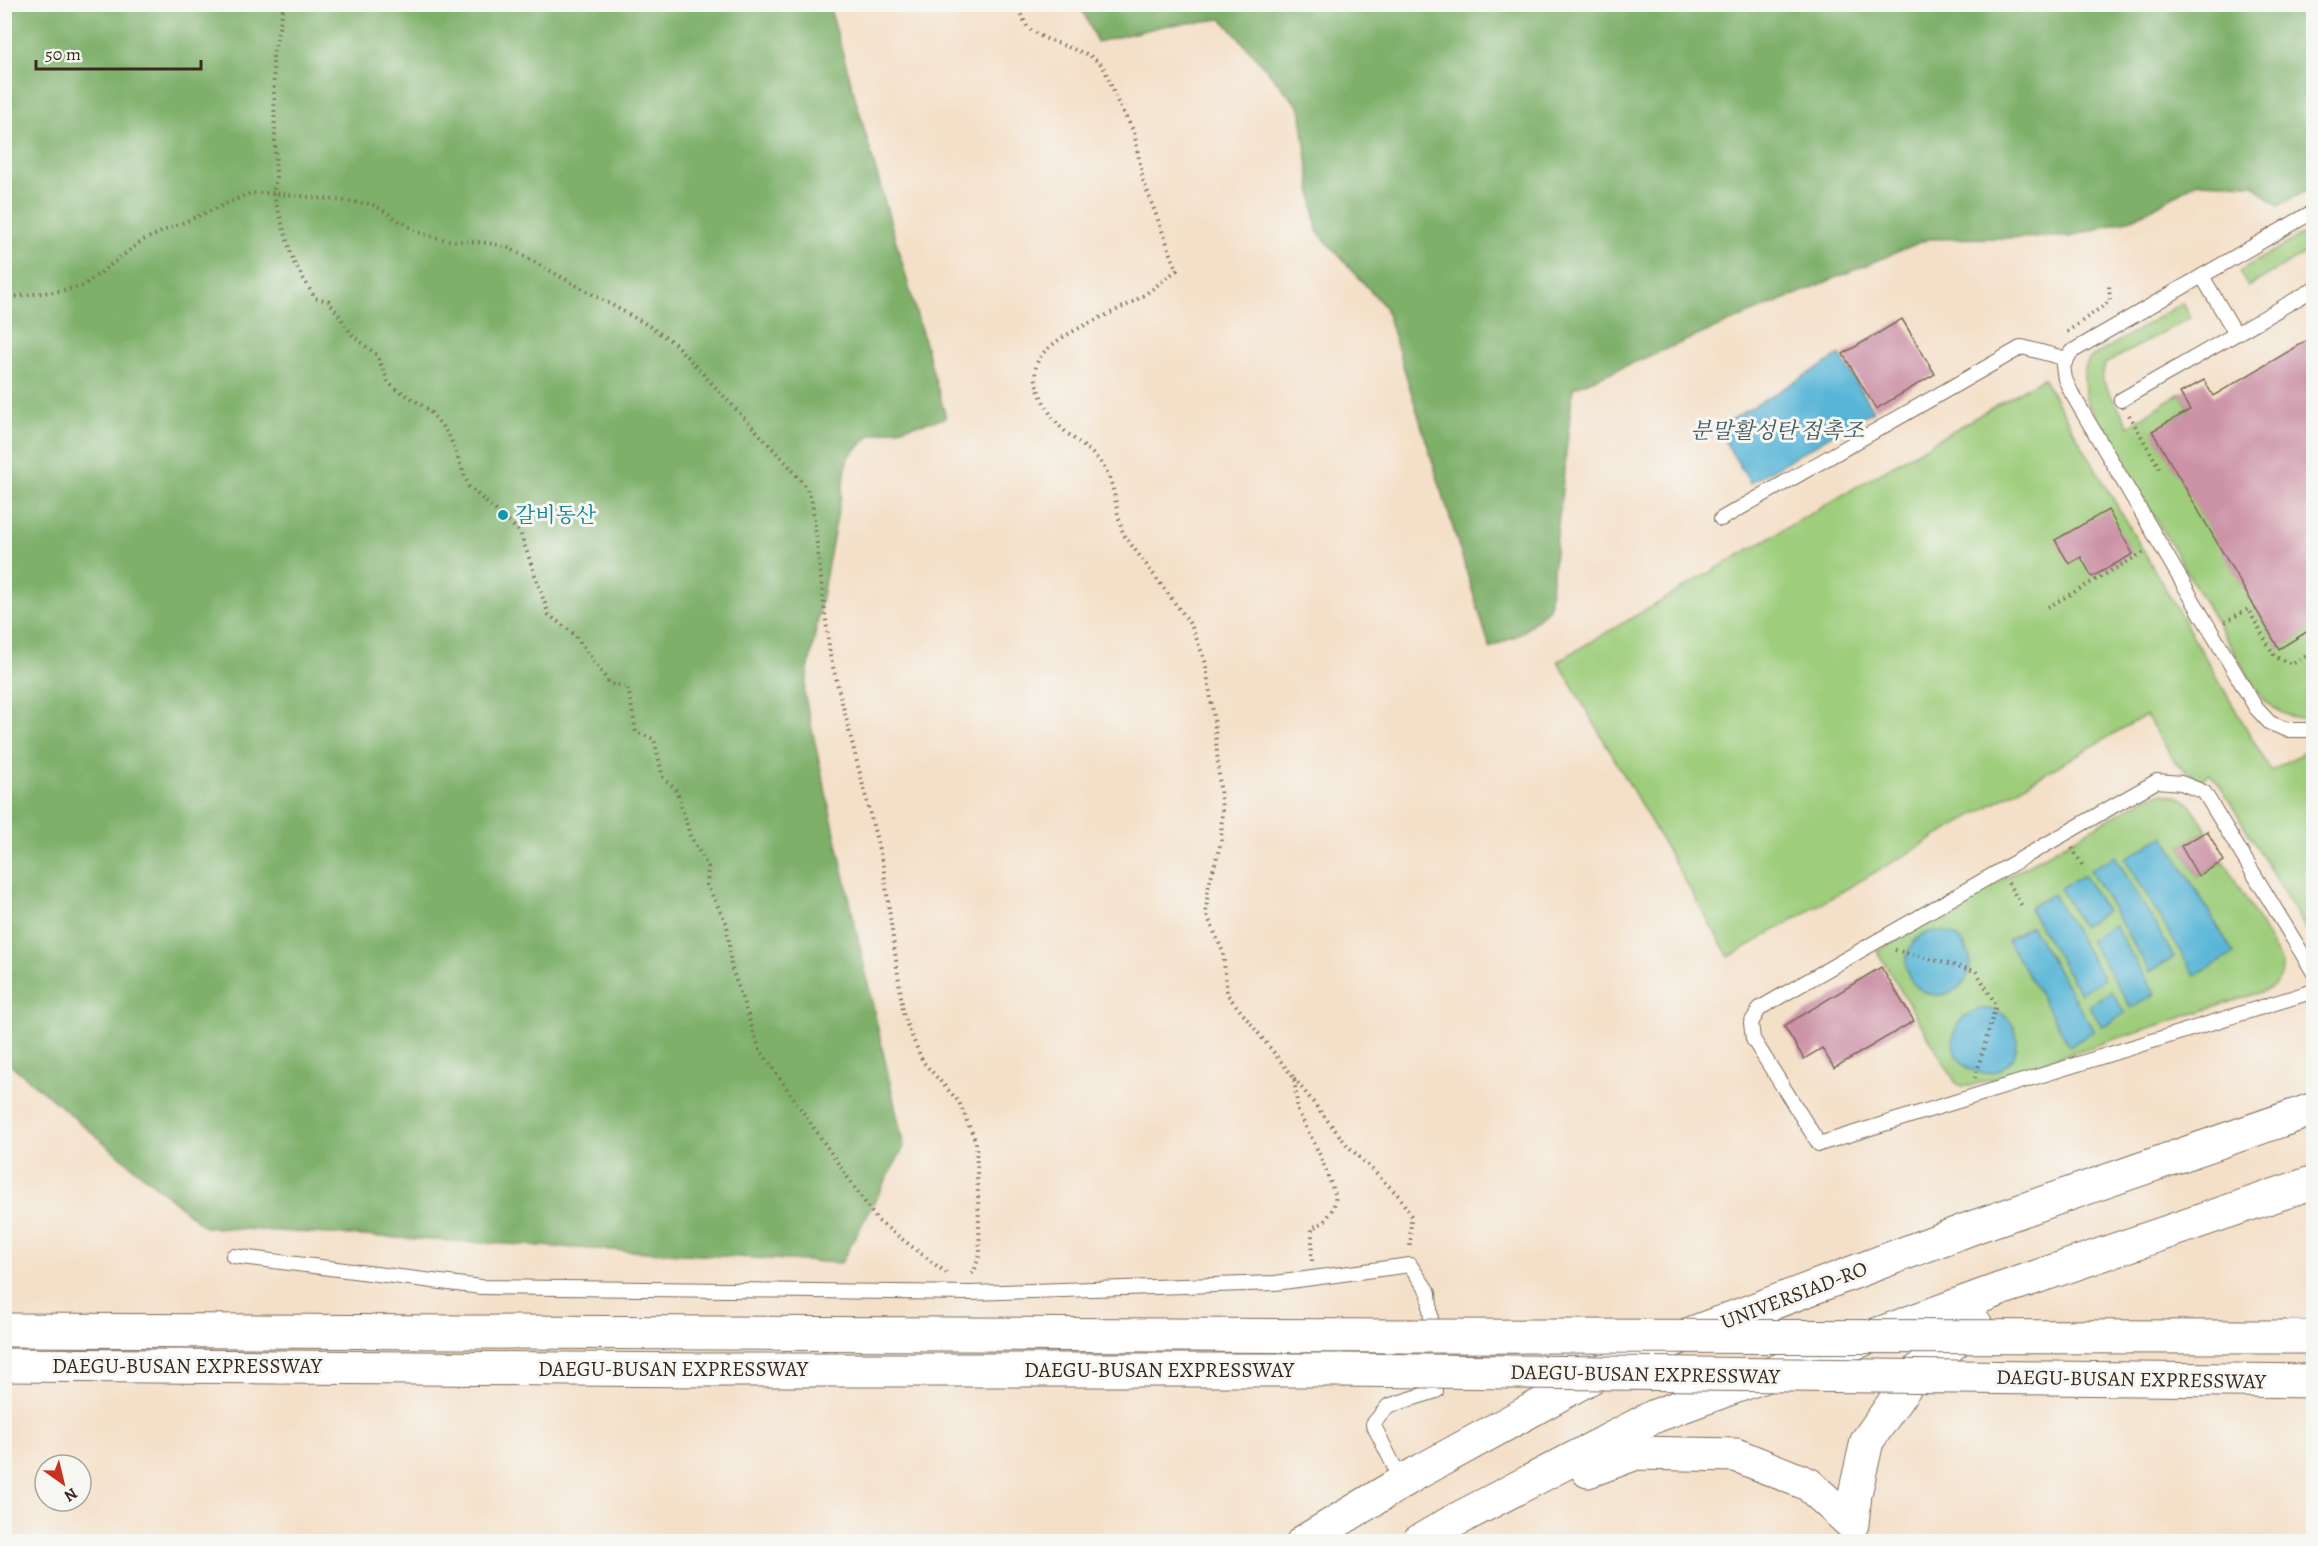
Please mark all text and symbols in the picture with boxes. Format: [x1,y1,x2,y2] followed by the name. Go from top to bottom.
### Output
[36,33,201,71] scale bar
[45,42,81,66] text: 50 m
[1690,416,1865,446] water label: 분말활성탄 접촉조
[515,501,597,529] place label: 갈비동산
[496,508,510,522] marker: 갈비동산
[1717,1254,1871,1336] street label: UNIVERSIAD-RO
[52,1352,323,1380] street label: DAEGU-BUSAN EXPRESSWAY
[538,1355,809,1383] street label: DAEGU-BUSAN EXPRESSWAY
[1024,1356,1295,1384] street label: DAEGU-BUSAN EXPRESSWAY
[1510,1358,1781,1390] street label: DAEGU-BUSAN EXPRESSWAY
[1996,1363,2267,1395] street label: DAEGU-BUSAN EXPRESSWAY
[33,1453,93,1513] north arrow
[60,1482,82,1507] text: N

